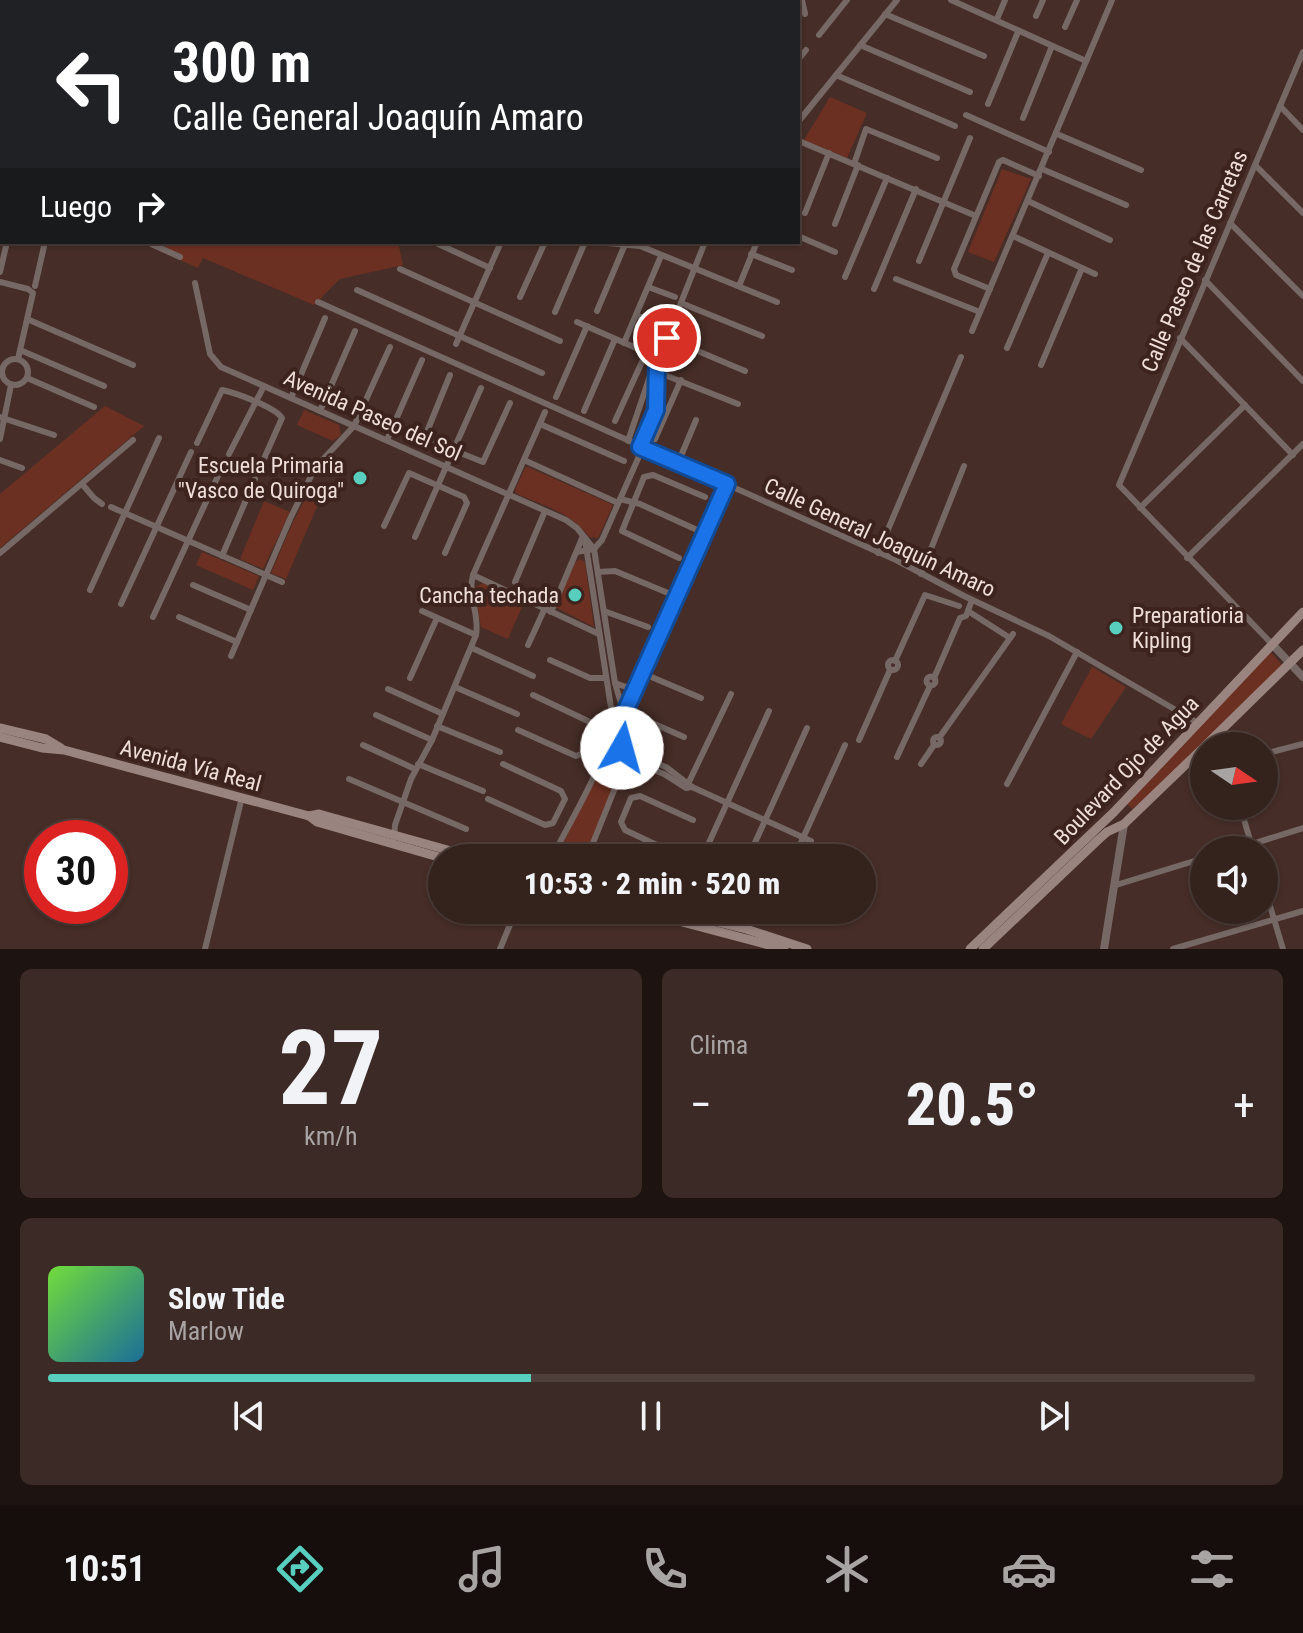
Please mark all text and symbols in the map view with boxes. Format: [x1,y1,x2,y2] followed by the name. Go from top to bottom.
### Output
[172,30,311,96] text: 300 m
[40,32,144,136] icon: left
[172,97,584,139] text: Calle General Joaquín Amaro
[1136,147,1252,376] street label: Calle Paseo de las Carretas
[128,184,172,228] icon: right
[40,189,112,224] text: Luego
[633,304,701,372] pin
[645,316,689,360] icon: arrive
[280,365,465,466] street label: Avenida Paseo del Sol
[178,453,344,503] place label: Escuela Primaria "Vasco de Quiroga"
[351,469,369,487] marker: Escuela Primaria "Vasco de Quiroga"
[760,473,999,602] street label: Calle General Joaquín Amaro
[419,583,559,608] place label: Cancha techada
[566,586,584,604] marker: Cancha techada
[1132,603,1244,653] place label: Preparatioria Kipling
[1107,619,1125,637] marker: Preparatioria Kipling
[1049,691,1204,850] street label: Boulevard Ojo de Agua
[580,706,664,790] position arrow
[1190,732,1278,820] north arrow
[1190,732,1278,924] map controls
[118,735,264,796] street label: Avenida Vía Real
[24,820,128,924] speed limit sign: 30
[1190,836,1278,924] button: sound
[524,866,780,901] text: 10:53 · 2 min · 520 m
[278,1008,383,1129] text: 27
[690,1030,748,1060] text: Clima
[906,1069,1039,1140] text: 20.5°
[690,1079,712,1131] text: −
[1233,1079,1255,1131] text: +
[304,1121,358,1151] text: km/h
[168,1281,285,1316] text: Slow Tide
[168,1316,244,1346] text: Marlow
[227,1394,271,1438] icon: previous
[629,1394,673,1438] icon: pause
[1032,1394,1076,1438] icon: next
[272,1541,328,1597] icon: directions
[454,1541,510,1597] icon: music
[637,1541,693,1597] icon: phone
[819,1541,875,1597] icon: climate
[1001,1541,1057,1597] icon: car
[1184,1541,1240,1597] icon: filters
[63,1548,146,1590] text: 10:51

